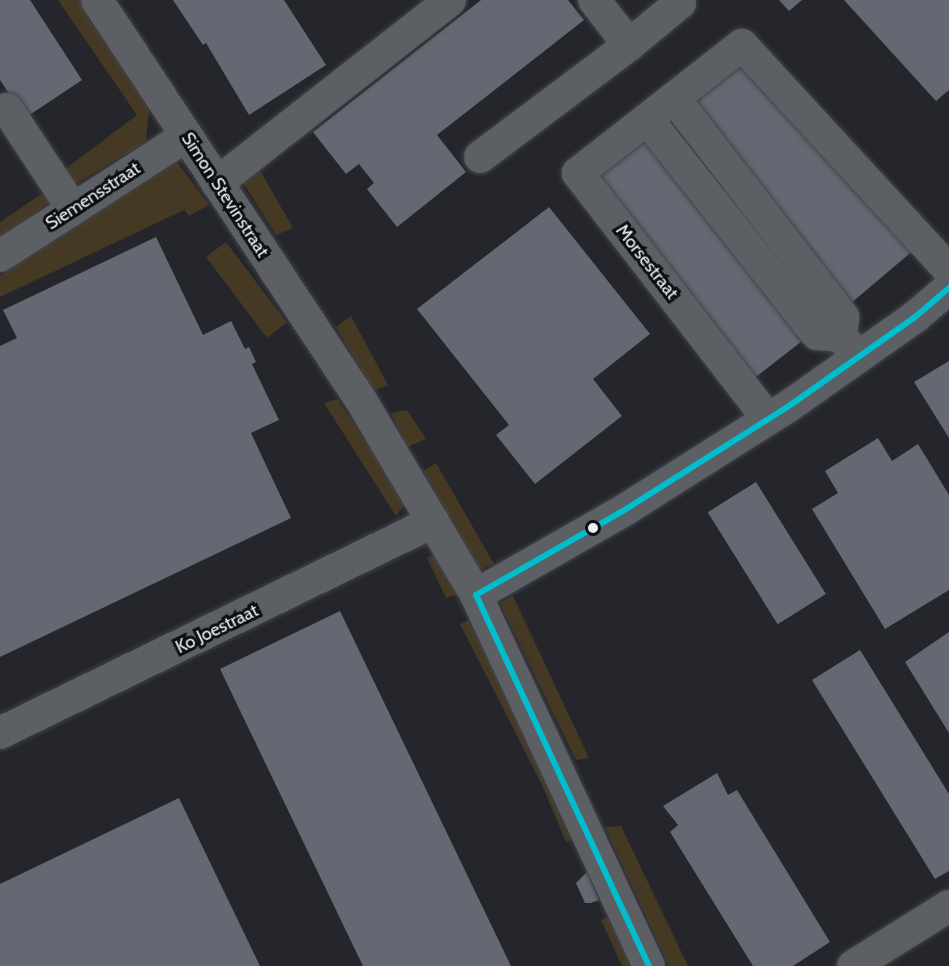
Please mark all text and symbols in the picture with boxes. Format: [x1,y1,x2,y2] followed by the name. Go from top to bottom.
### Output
[177,129,273,261] street label: Simon Stevinstraat
[42,157,144,235] street label: Siemensstraat
[611,220,683,304] street label: Morsestraat
[587,522,599,534] unlabelled marker
[172,600,262,658] street label: Ko Joestraat

